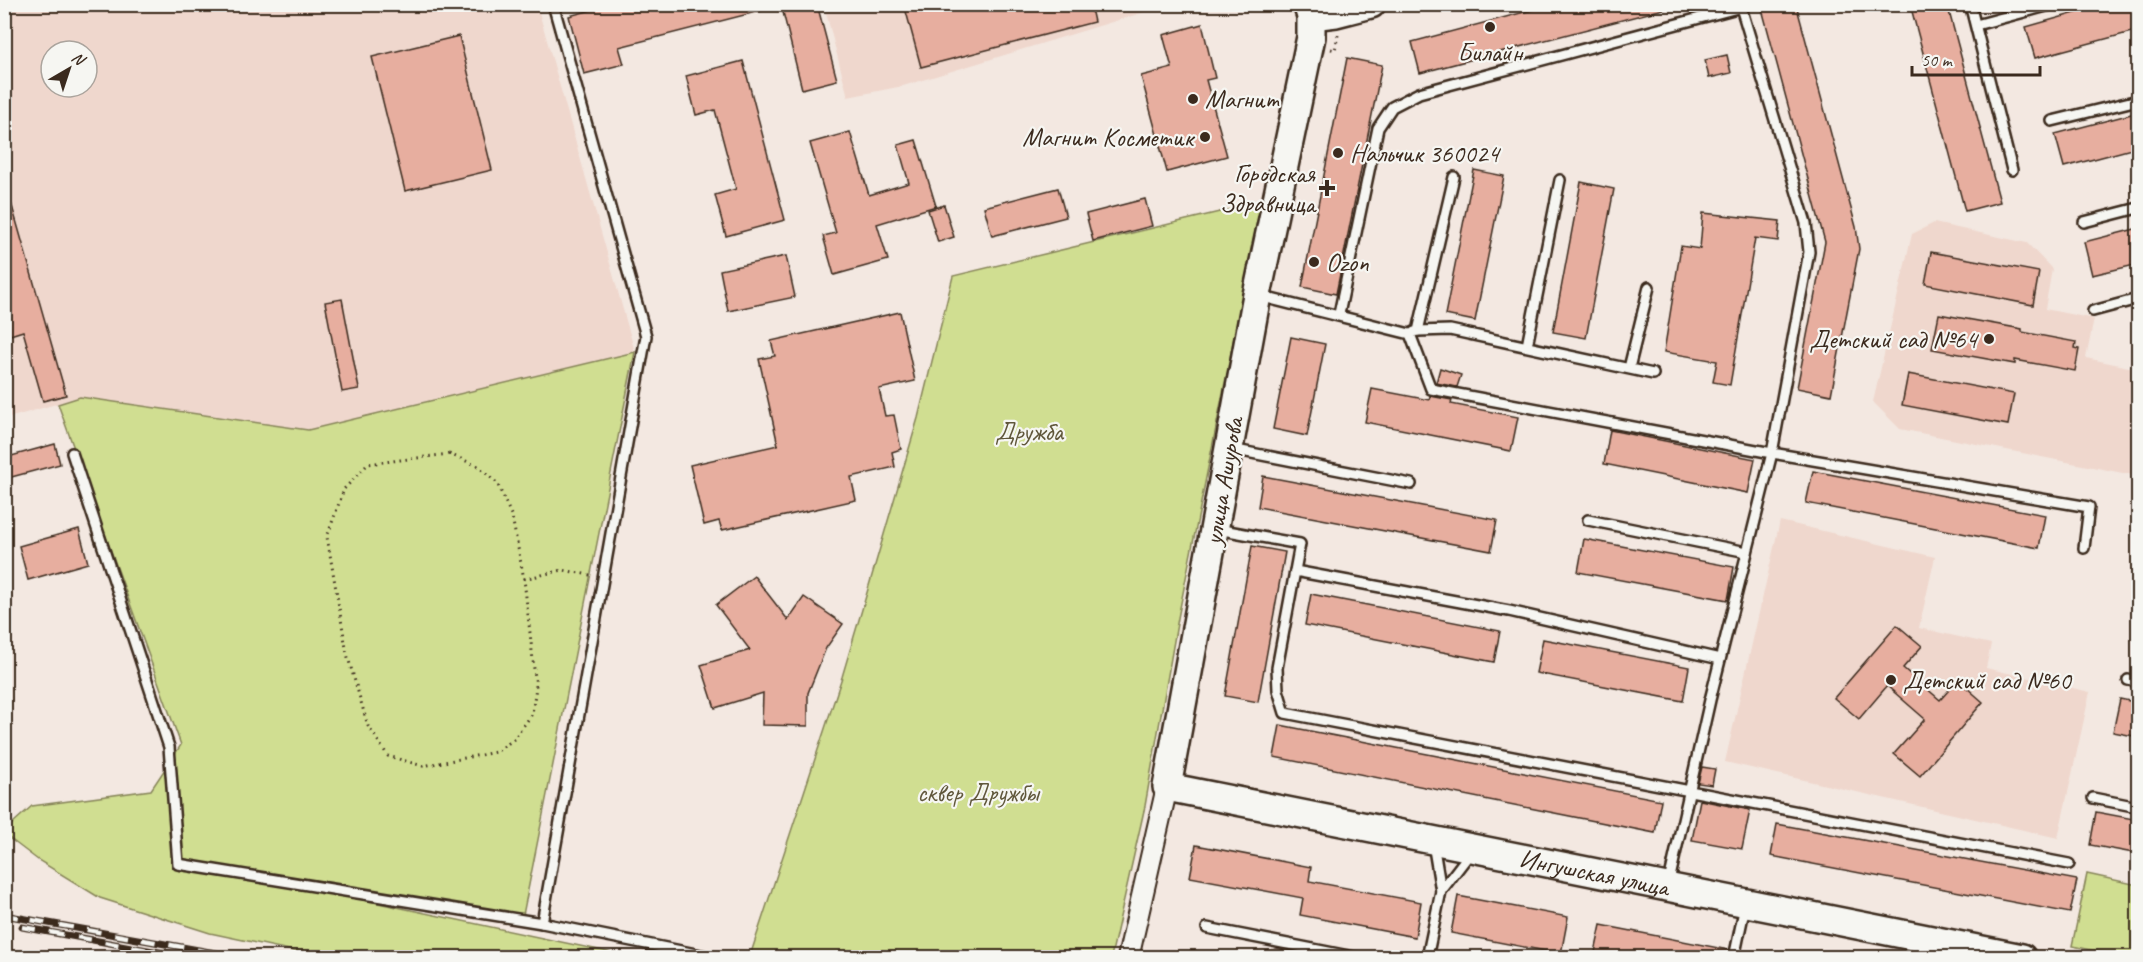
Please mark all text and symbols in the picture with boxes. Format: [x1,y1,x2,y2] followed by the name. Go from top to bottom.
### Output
[1483,20,1497,34] marker: Билайн
[1458,36,1524,69] place label: Билайн
[39,39,99,99] north arrow
[1912,39,2040,77] scale bar
[68,47,90,71] text: N
[1921,49,1954,71] text: 50 m
[1205,83,1280,116] place label: Магнит
[1186,92,1200,106] marker: Магнит
[1022,121,1195,154] place label: Магнит Косметик
[1198,130,1212,144] marker: Магнит Косметик
[1350,137,1501,170] place label: Нальчик 360024
[1331,146,1345,160] marker: Нальчик 360024
[1220,157,1317,220] place label: Городская Здравница
[1320,181,1334,195] marker: Городская Здравница
[1326,246,1369,279] place label: Ozon
[1307,255,1321,269] marker: Ozon
[1809,323,1979,356] place label: Детский сад №64
[1982,332,1996,346] marker: Детский сад №64
[1196,413,1251,549] street label: улица Ашурова
[995,415,1065,448] park label: Дружба
[1903,664,2073,697] place label: Детский сад №60
[1884,673,1898,687] marker: Детский сад №60
[917,776,1041,809] park label: сквер Дружбы
[1516,842,1674,904] street label: Ингушская улица

